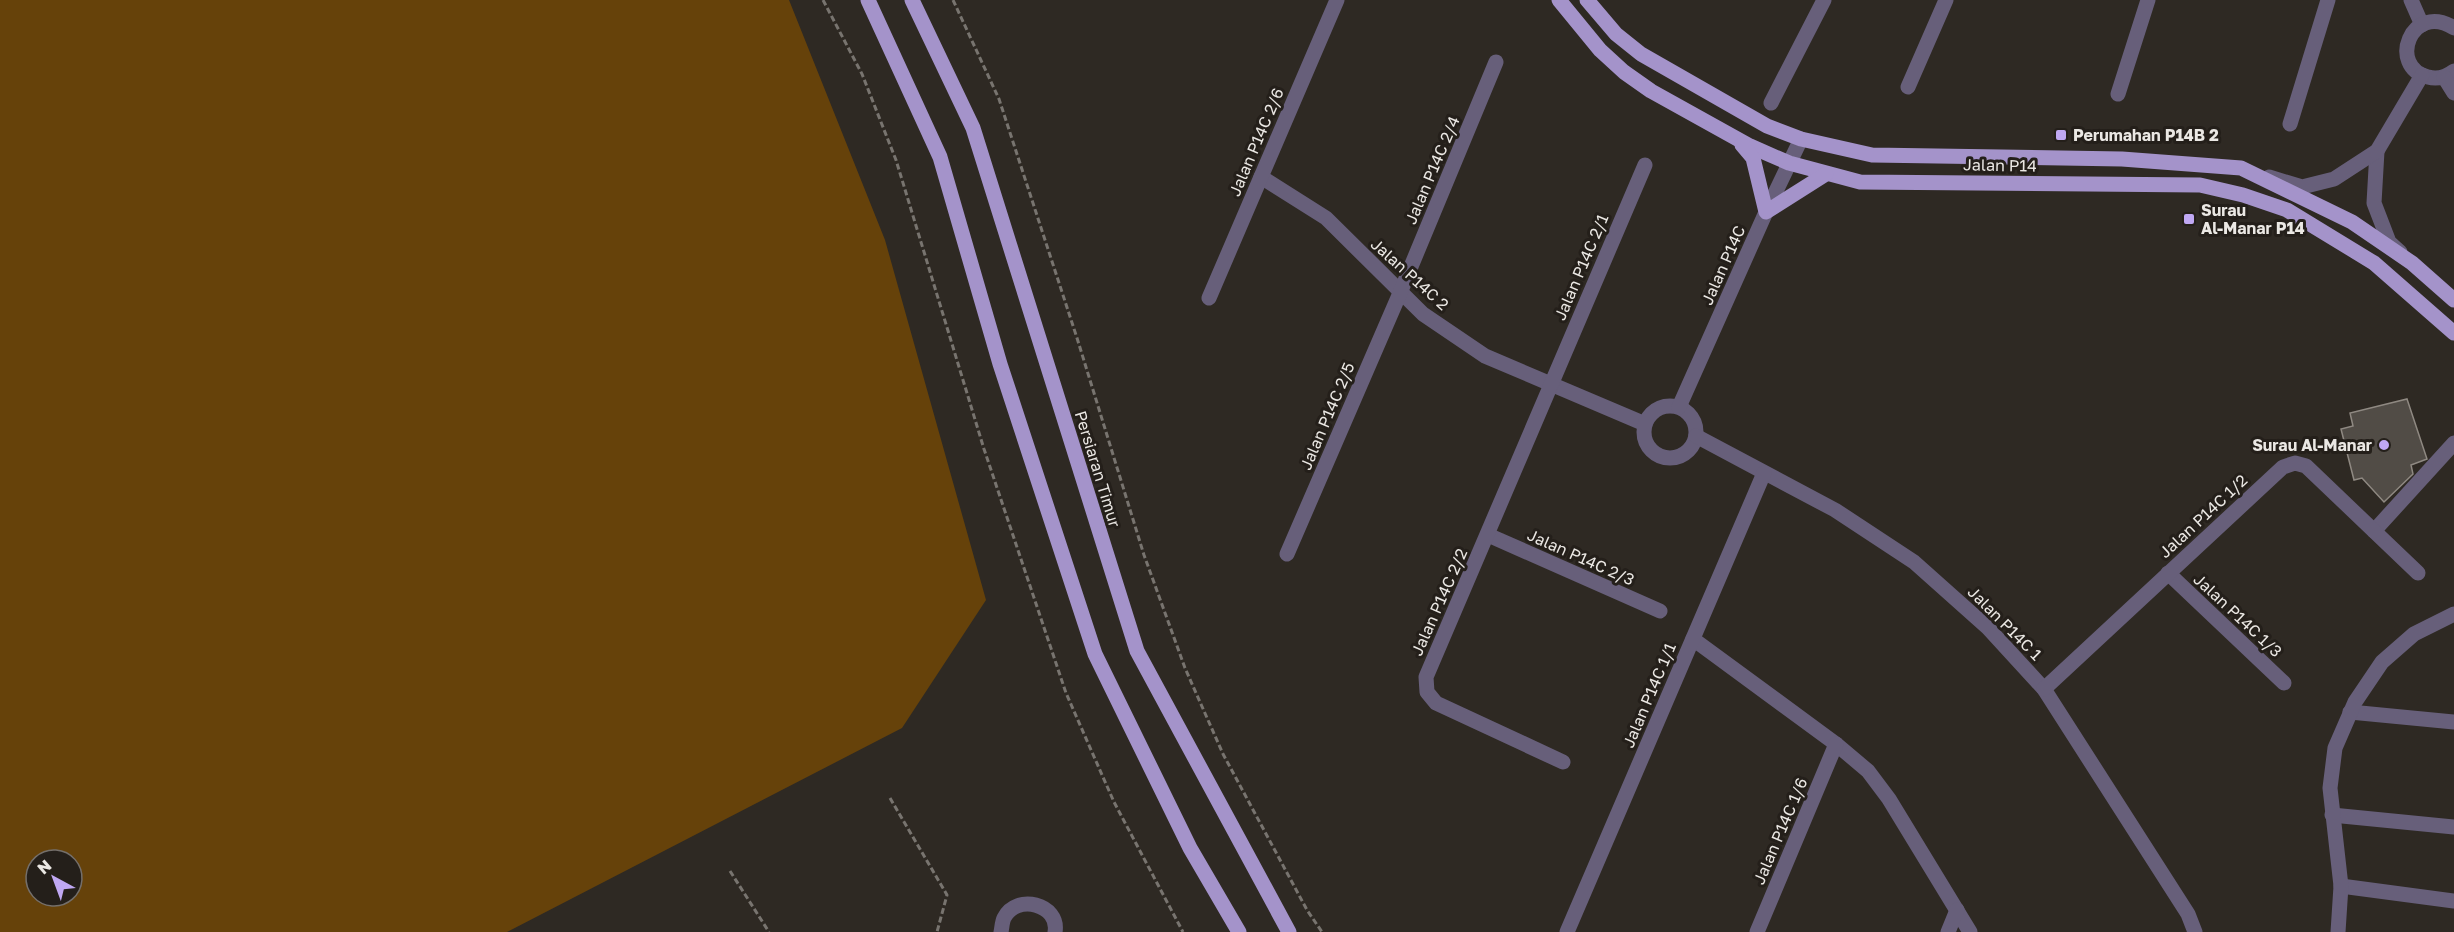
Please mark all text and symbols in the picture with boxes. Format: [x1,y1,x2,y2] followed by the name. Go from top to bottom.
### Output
[1224,85,1288,199] street label: Jalan P14C 2/6
[1400,113,1464,227] street label: Jalan P14C 2/4
[2073,125,2219,145] place label: Perumahan P14B 2
[2054,128,2068,142] marker: Perumahan P14B 2
[1963,154,2037,176] street label: Jalan P14
[2201,200,2305,238] place label: Surau Al-Manar P14
[1550,211,1612,323] street label: Jalan P14C 2/1
[2182,212,2196,226] marker: Surau Al-Manar P14
[1697,222,1749,308] street label: Jalan P14C
[1367,234,1453,314] street label: Jalan P14C 2
[1295,359,1359,473] street label: Jalan P14C 2/5
[1071,408,1125,530] street label: Persiaran Timur
[2252,435,2372,455] place label: Surau Al-Manar
[2377,438,2391,452] marker: Surau Al-Manar
[2155,470,2251,562] street label: Jalan P14C 1/2
[1524,524,1638,590] street label: Jalan P14C 2/3
[1406,545,1472,659] street label: Jalan P14C 2/2
[2190,569,2286,661] street label: Jalan P14C 1/3
[1964,582,2046,664] street label: Jalan P14C 1
[1618,639,1680,750] street label: Jalan P14C 1/1
[1749,775,1811,887] street label: Jalan P14C 1/6
[24,848,84,908] north arrow
[33,855,55,878] text: N

